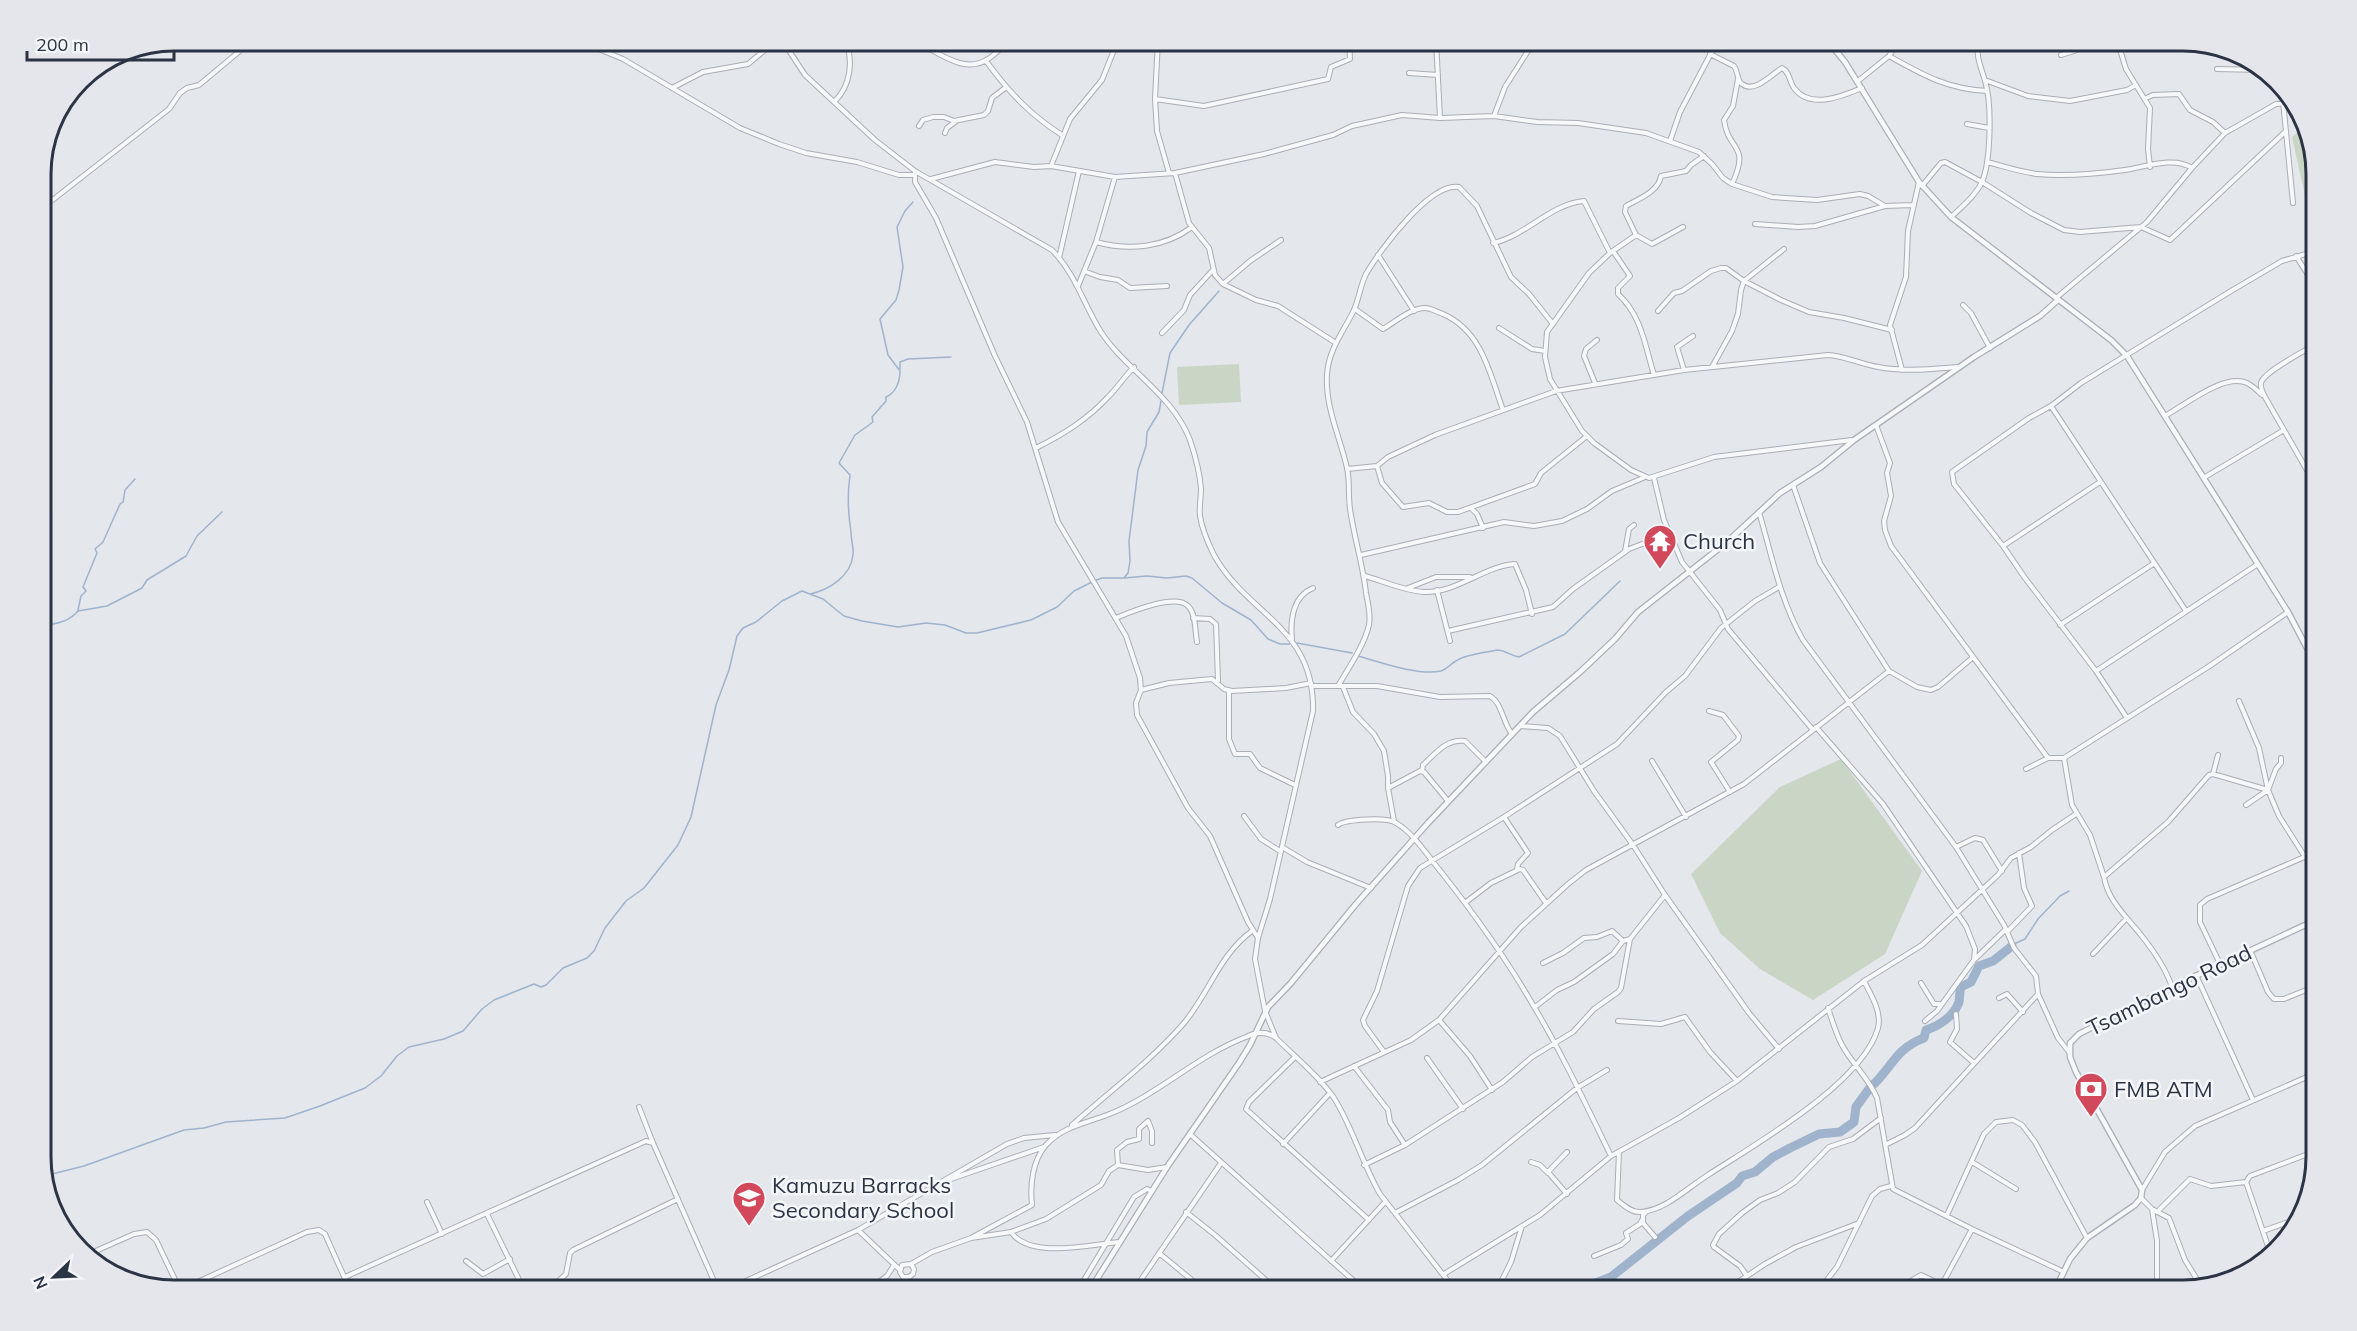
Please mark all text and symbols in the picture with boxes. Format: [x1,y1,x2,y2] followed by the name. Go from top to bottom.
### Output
[27,24,174,62] scale bar
[36,33,89,56] text: 200 m
[1642,523,1678,570] temple icon: Church
[1683,527,1755,555] place label: Church
[2082,938,2256,1042] street label: Tsambango Road
[2073,1071,2109,1118] bank icon: FMB ATM
[2114,1075,2213,1103] place label: FMB ATM
[772,1171,954,1224] place label: Kamuzu Barracks Secondary School
[731,1180,767,1227] school or university icon: Kamuzu Barracks Secondary School
[24,1247,84,1307] north arrow
[29,1273,52,1292] text: N

